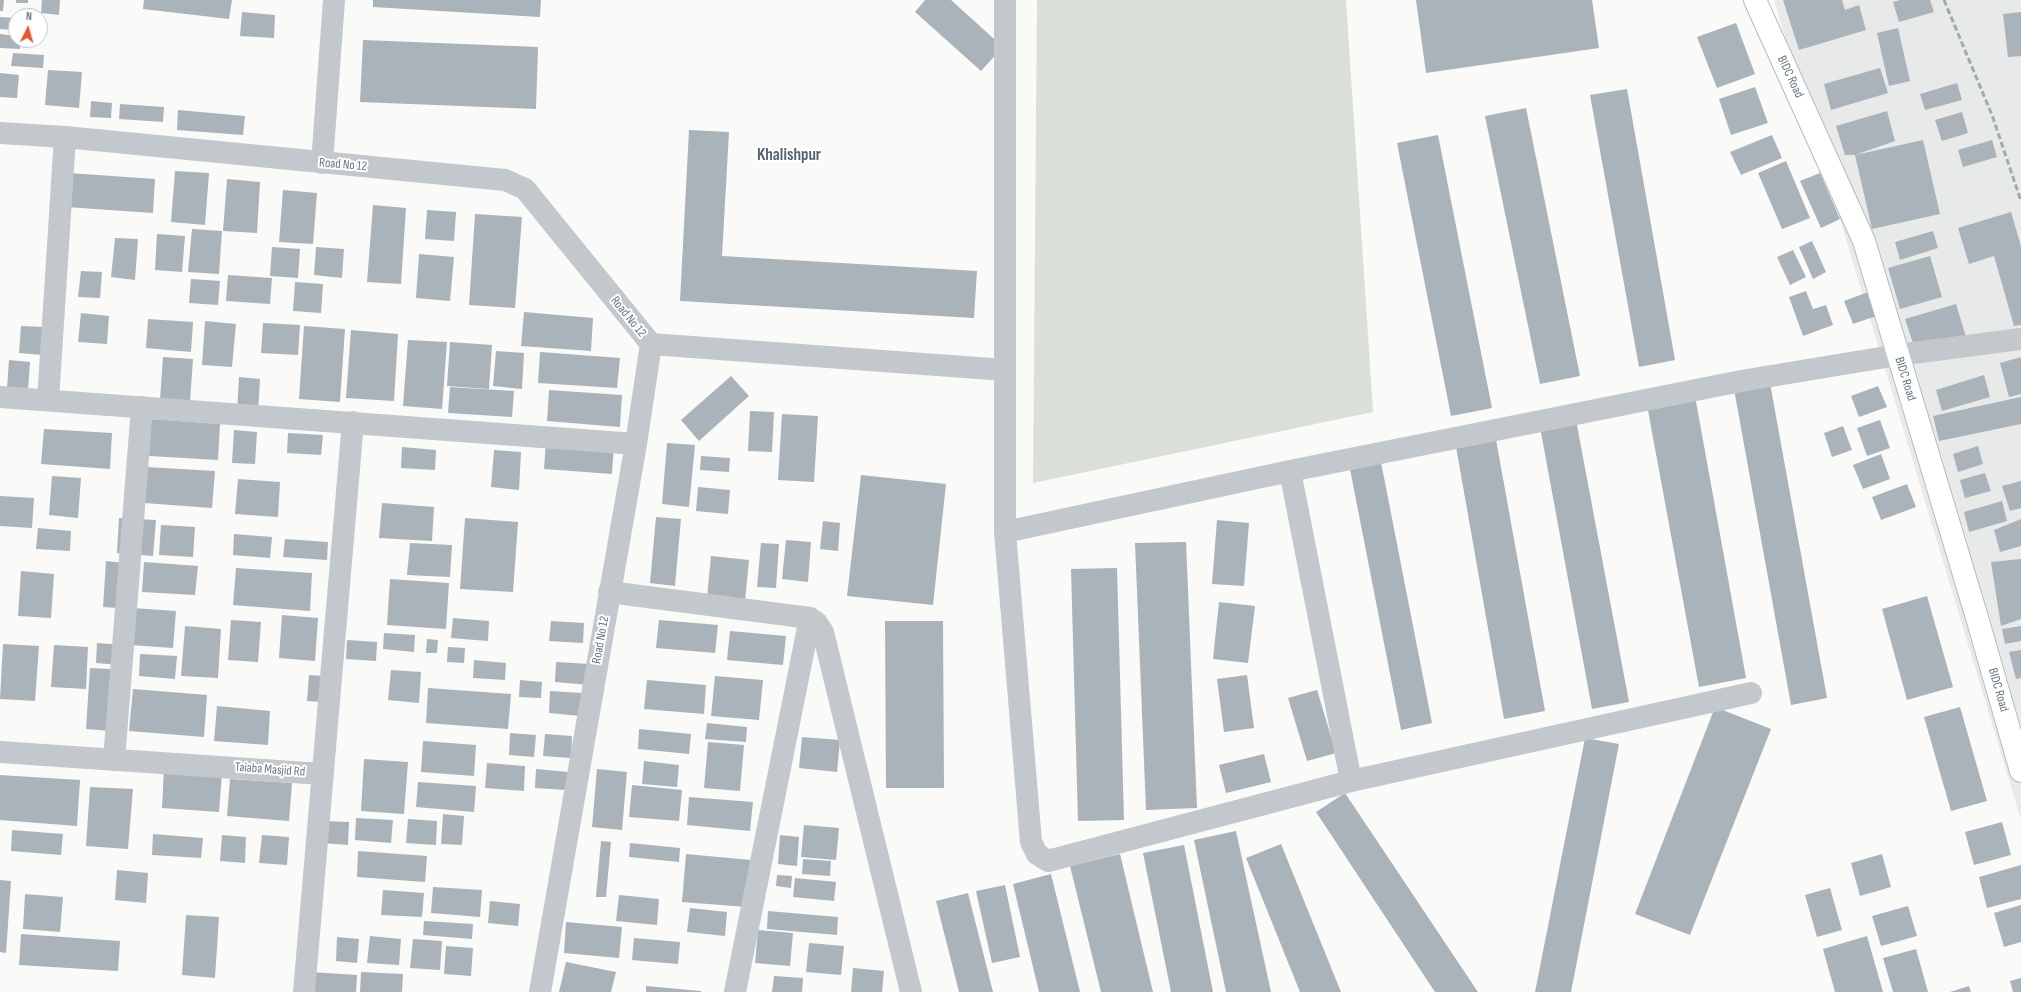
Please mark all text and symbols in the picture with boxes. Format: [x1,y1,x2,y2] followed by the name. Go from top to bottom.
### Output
[8,8,48,48] north arrow
[26,10,32,23] text: N
[1773,53,1807,101] street label: BIDC Road
[757,146,821,166] district label: Khalishpur
[318,155,368,175] street label: Road No 12
[607,293,649,341] street label: Road No 12
[1891,355,1919,403] street label: BIDC Road
[589,615,613,665] street label: Road No 12
[1984,666,2012,714] street label: BIDC Road
[234,760,306,780] street label: Taiaba Masjid Rd

